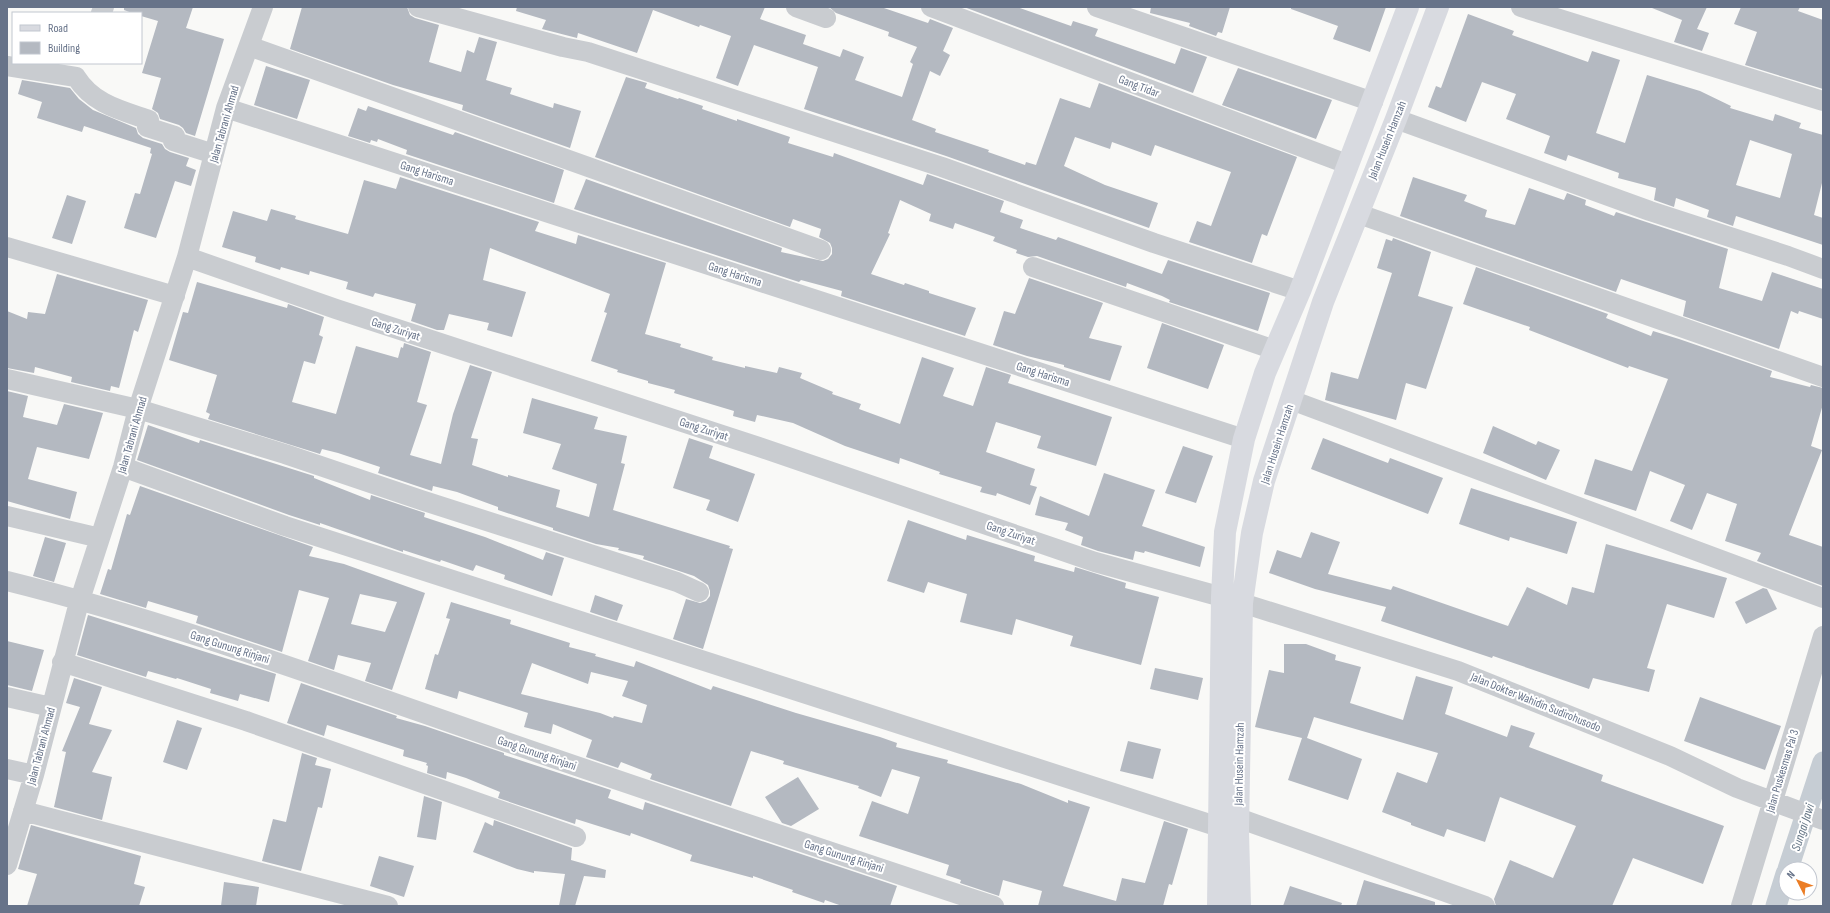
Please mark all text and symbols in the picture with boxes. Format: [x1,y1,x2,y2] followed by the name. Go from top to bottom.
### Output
[12,12,142,64] legend
[48,21,68,36] text: Road
[48,41,80,56] text: Building
[1116,72,1162,101] street label: Gang Tidar
[206,84,243,165] street label: Jalan Tabrani Ahmad
[1365,99,1410,182] street label: Jalan Husein Hamzah
[398,158,456,189] street label: Gang Harisma
[706,259,764,290] street label: Gang Harisma
[369,315,423,345] street label: Gang Zuriyat
[1014,359,1072,390] street label: Gang Harisma
[114,395,151,476] street label: Jalan Tabrani Ahmad
[1257,402,1297,487] street label: Jalan Husein Hamzah
[677,415,731,445] street label: Gang Zuriyat
[984,518,1038,549] street label: Gang Zuriyat
[188,628,271,667] street label: Gang Gunung Rinjani
[1468,669,1603,735] street label: Jalan Dokter Wahidin Sudirohusodo
[24,706,59,787] street label: Jalan Tabrani Ahmad
[1231,722,1248,807] street label: Jalan Husein Hamzah
[1762,728,1802,815] street label: Jalan Puskesmas Pal 3
[495,733,578,774] street label: Gang Gunung Rinjani
[1788,801,1818,853] water label: Sungai Jawi
[802,837,885,876] street label: Gang Gunung Rinjani
[1778,861,1818,901] north arrow
[1784,868,1798,881] text: N

